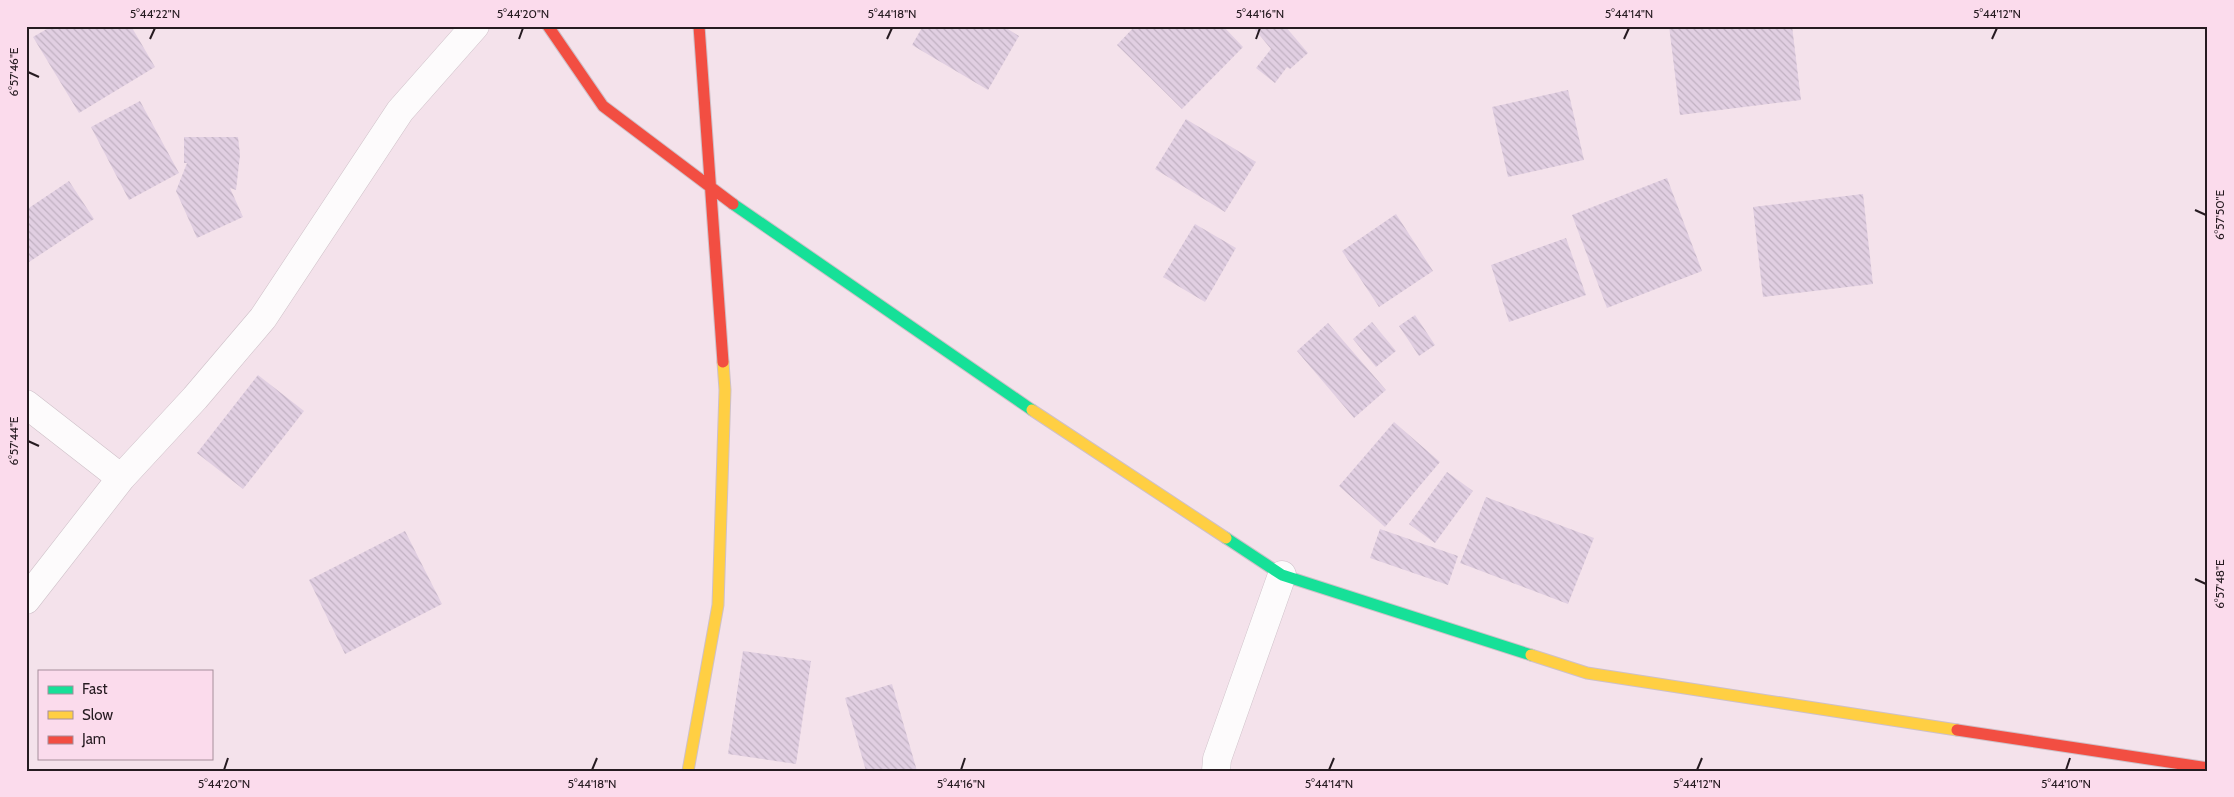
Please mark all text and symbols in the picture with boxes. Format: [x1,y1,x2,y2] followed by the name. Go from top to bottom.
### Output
[130,6,180,21] text: 5°44'22"N
[497,6,549,21] text: 5°44'20"N
[868,6,916,21] text: 5°44'18"N
[1236,6,1284,21] text: 5°44'16"N
[1605,6,1653,21] text: 5°44'14"N
[1973,6,2021,21] text: 5°44'12"N
[6,47,21,96] text: 6°57'46"E
[2212,190,2227,240] text: 6°57'50"E
[6,416,21,465] text: 6°57'44"E
[2212,559,2227,609] text: 6°57'48"E
[38,670,212,760] legend
[82,680,107,698] text: Fast
[82,706,113,724] text: Slow
[81,730,106,748] text: Jam
[198,776,250,791] text: 5°44'20"N
[568,776,616,791] text: 5°44'18"N
[937,776,985,791] text: 5°44'16"N
[1305,776,1353,791] text: 5°44'14"N
[1673,776,1721,791] text: 5°44'12"N
[2041,776,2091,791] text: 5°44'10"N

